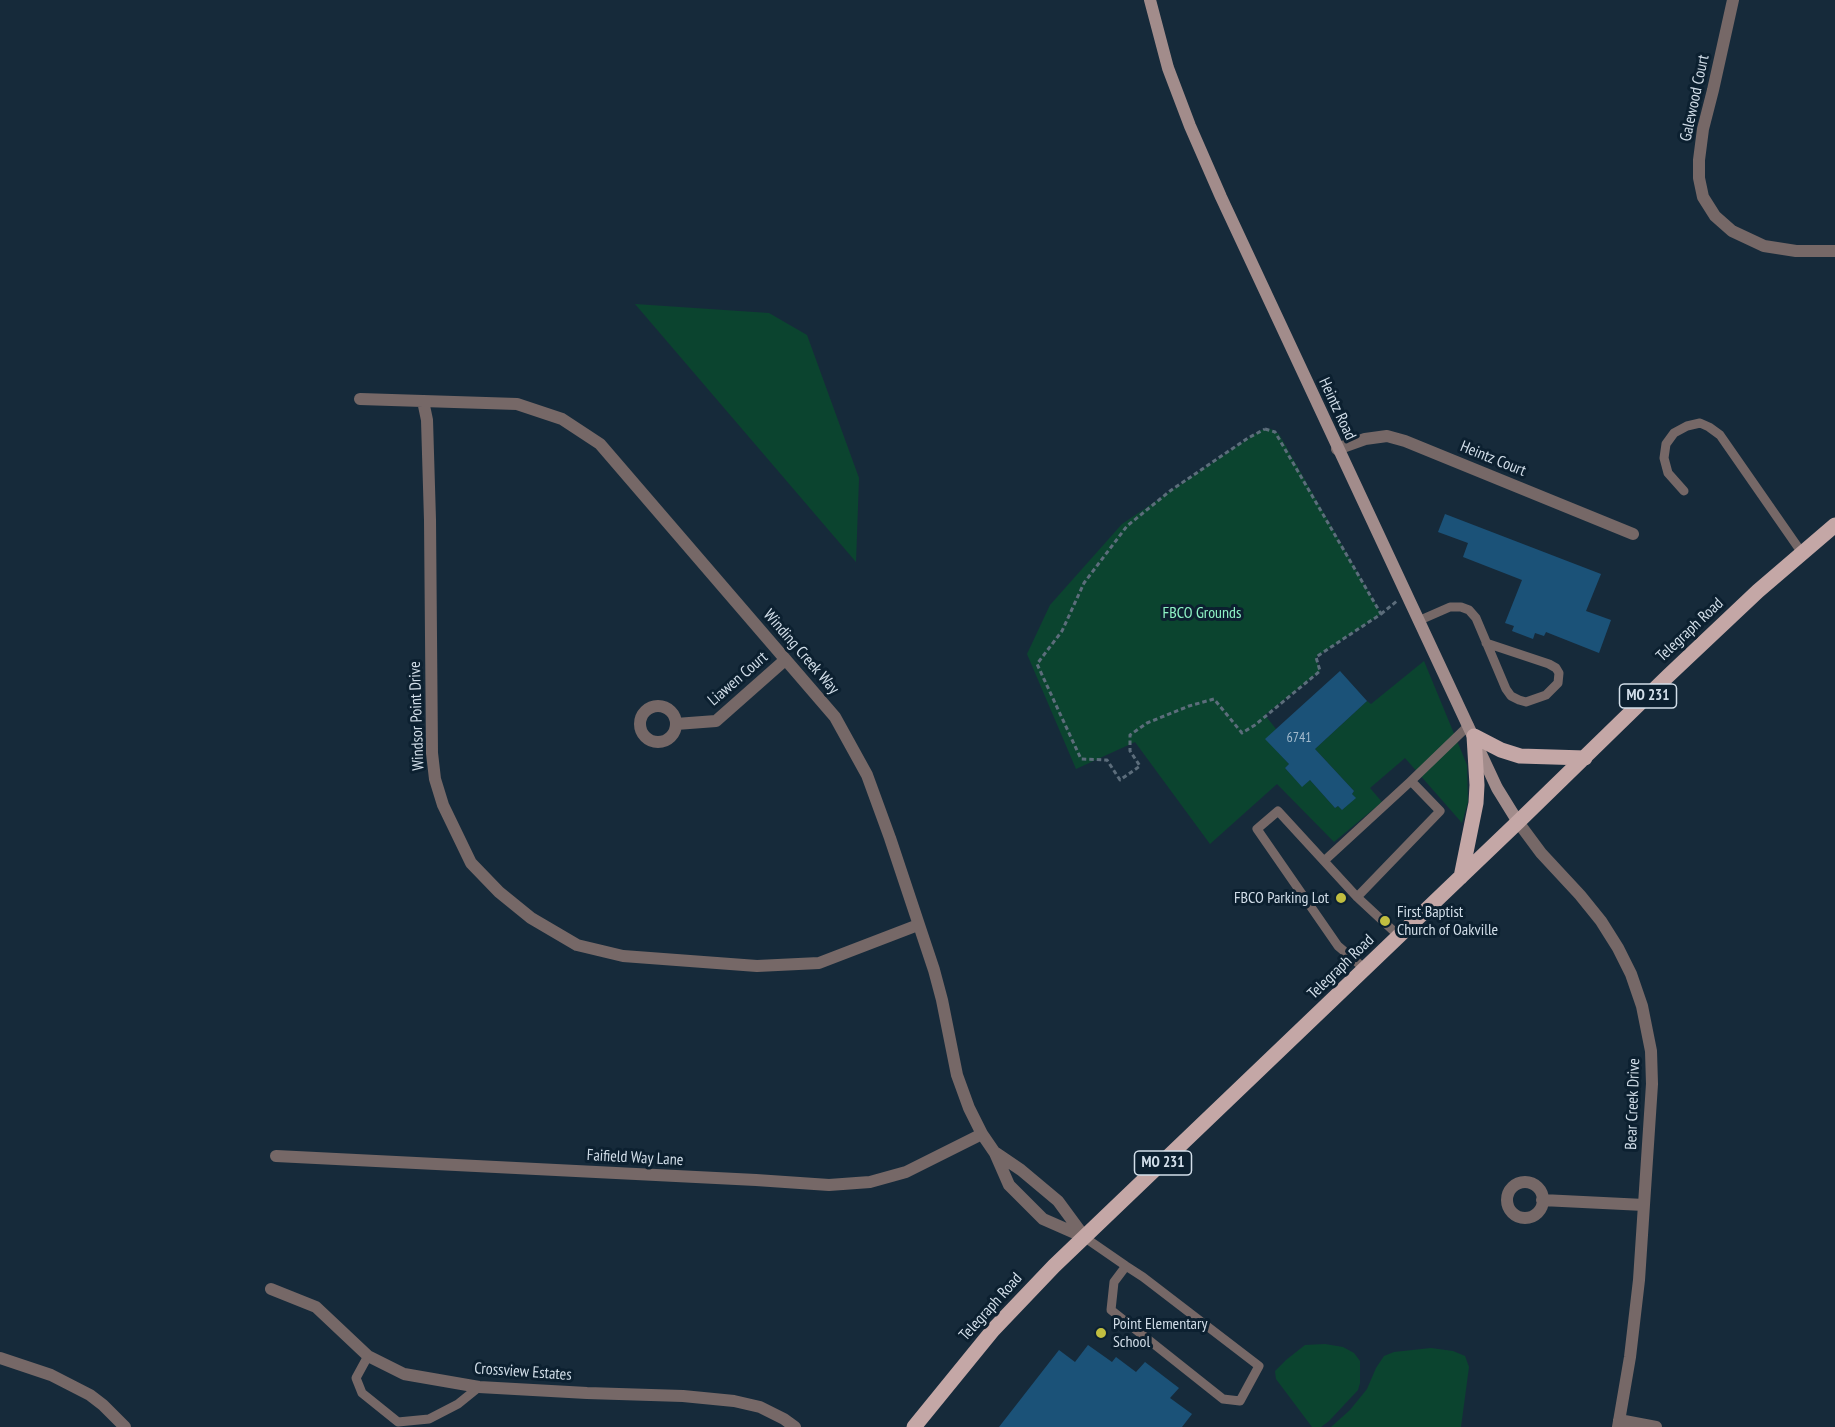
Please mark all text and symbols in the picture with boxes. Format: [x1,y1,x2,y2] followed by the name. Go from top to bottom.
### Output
[1676,53,1714,143] street label: Galewood Court
[1314,375,1360,443] street label: Heintz Road
[1457,437,1529,481] street label: Heintz Court
[1652,594,1728,666] street label: Telegraph Road
[1163,603,1241,623] park label: FBCO Grounds
[759,606,843,698] street label: Winding Creek Way
[704,648,772,710] street label: Liawen Court
[405,661,429,771] street label: Windsor Point Drive
[1620,684,1676,708] road number: MO 231
[1286,730,1312,746] house number: 6741
[1234,888,1329,908] place label: FBCO Parking Lot
[1334,891,1348,905] marker: FBCO Parking Lot
[1397,902,1498,940] place label: First Baptist Church of Oakville
[1378,914,1392,928] marker: First Baptist Church of Oakville
[1304,931,1378,1003] street label: Telegraph Road
[1622,1058,1644,1150] street label: Bear Creek Drive
[586,1146,684,1170] street label: Faifield Way Lane
[1134,1151,1192,1175] road number: MO 231
[956,1269,1026,1345] street label: Telegraph Road
[1113,1314,1207,1352] place label: Point Elementary School
[1094,1326,1108,1340] marker: Point Elementary School
[474,1359,572,1385] street label: Crossview Estates

